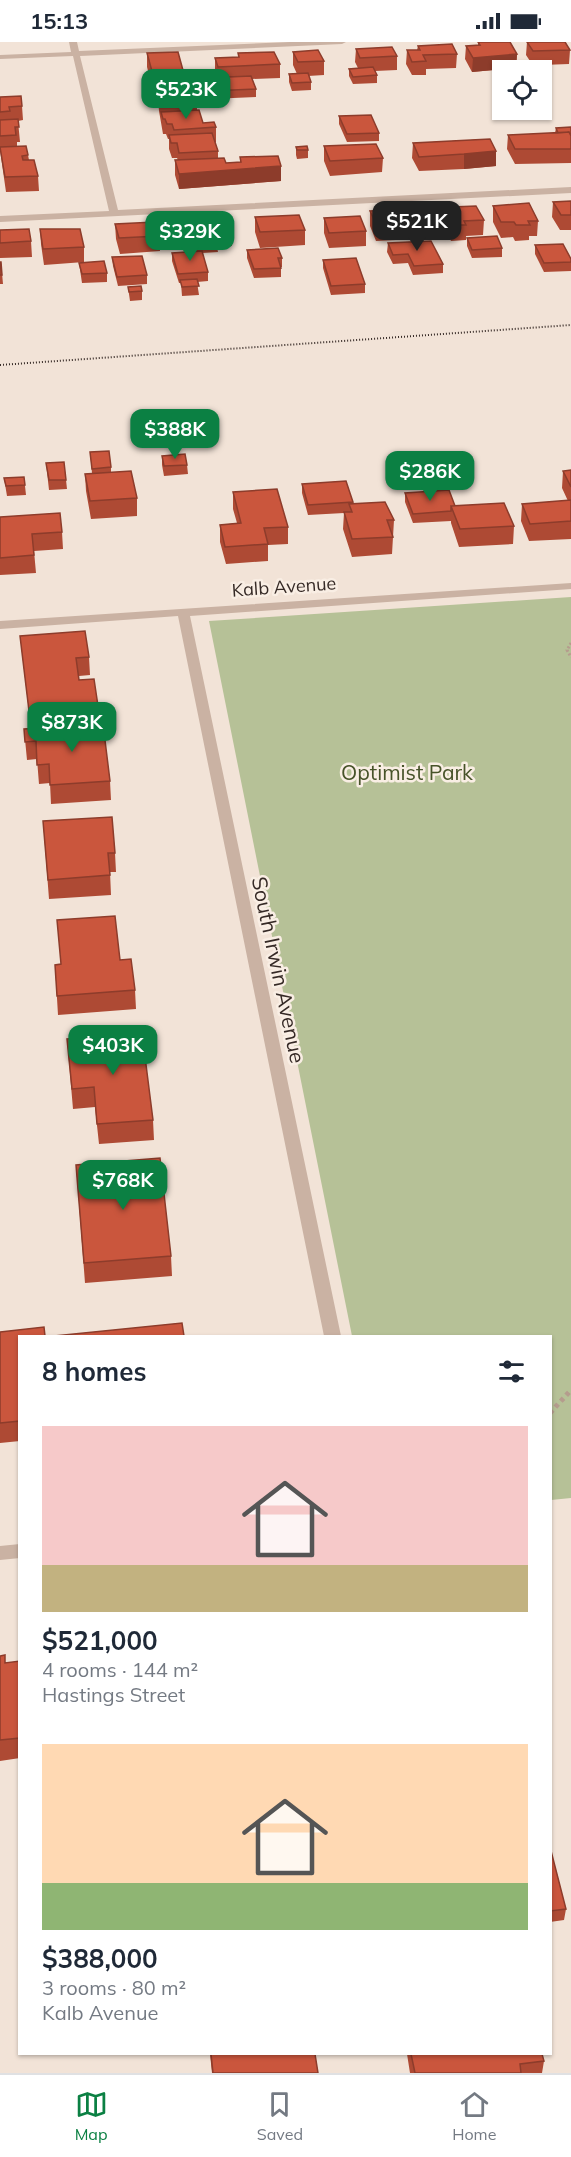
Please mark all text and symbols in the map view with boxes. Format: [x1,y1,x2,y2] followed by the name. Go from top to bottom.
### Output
[30,7,88,35] text: 15:13
[492,60,552,120] map controls
[492,60,552,120] button: locate
[144,69,228,120] pin: $523K
[155,76,217,101] text: $523K
[375,201,459,252] pin: $521K
[386,208,448,233] text: $521K
[148,211,232,262] pin: $329K
[159,218,221,243] text: $329K
[133,409,217,460] pin: $388K
[144,416,206,441] text: $388K
[388,451,472,502] pin: $286K
[399,458,461,483] text: $286K
[231,571,337,602] street label: Kalb Avenue
[30,702,114,753] pin: $873K
[41,709,103,734] text: $873K
[341,759,473,785] park label: Optimist Park
[246,874,311,1066] street label: South Irwin Avenue
[71,1025,155,1076] pin: $403K
[82,1032,144,1057] text: $403K
[81,1160,165,1211] pin: $768K
[92,1167,154,1192] text: $768K
[42,1355,146,1388] text: 8 homes
[495,1355,528,1388] icon: filters
[231,1465,339,1573] icon: home
[42,1624,158,1657] text: $521,000
[42,1657,198,1682] text: 4 rooms · 144 m²
[42,1682,185,1707] text: Hastings Street
[231,1783,339,1891] icon: home
[42,1942,158,1975] text: $388,000
[42,1975,186,2000] text: 3 rooms · 80 m²
[42,2000,158,2025] text: Kalb Avenue
[75,2088,108,2144] tab: Map
[257,2088,303,2144] tab: Saved
[452,2088,496,2144] tab: Home

